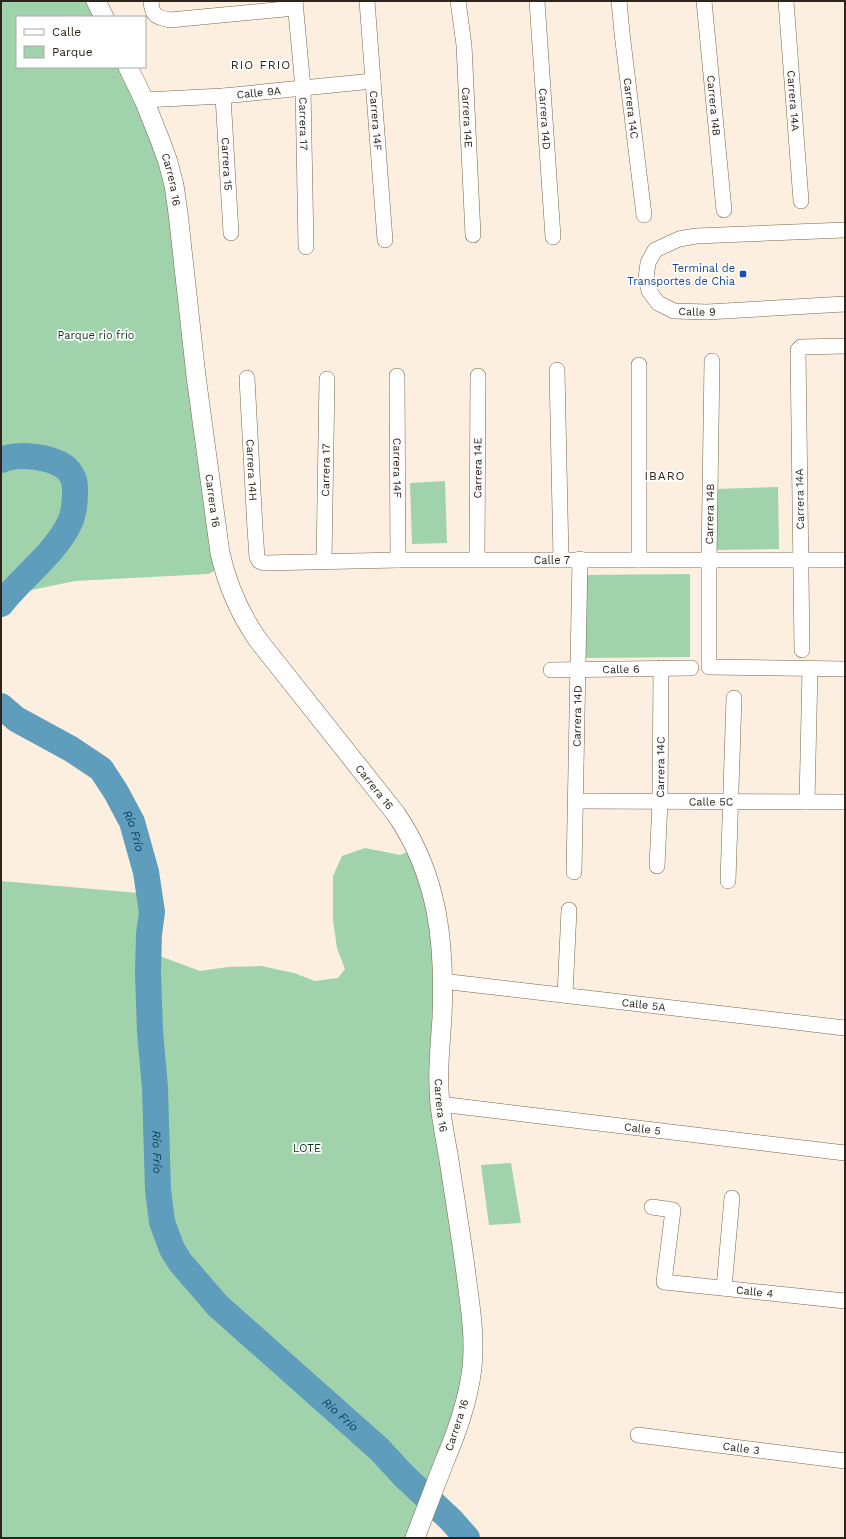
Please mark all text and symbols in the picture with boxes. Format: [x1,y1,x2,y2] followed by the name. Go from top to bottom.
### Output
[16,16,146,68] legend
[52,25,81,39] text: Calle
[52,45,93,59] text: Parque
[231,58,291,72] district label: RIO FRIO
[785,70,802,132] street label: Carrera 14A
[705,75,723,137] street label: Carrera 14B
[621,77,641,140] street label: Carrera 14C
[236,84,282,101] street label: Calle 9A
[460,87,475,148] street label: Carrera 14E
[536,87,554,150] street label: Carrera 14D
[367,90,385,152] street label: Carrera 14F
[297,97,311,150] street label: Carrera 17
[219,137,235,191] street label: Carrera 15
[159,151,183,207] street label: Carrera 16
[627,262,735,288] place label: Terminal de Transportes de Chia
[738,269,748,279] marker: Terminal de Transportes de Chia
[678,305,716,319] street label: Calle 9
[58,329,134,342] park label: Parque rio frio
[391,438,404,499] street label: Carrera 14F
[471,438,484,498] street label: Carrera 14E
[244,439,260,501] street label: Carrera 14H
[319,443,332,497] street label: Carrera 17
[793,468,807,530] street label: Carrera 14A
[644,469,686,483] district label: IBARO
[203,473,223,528] street label: Carrera 16
[703,483,717,545] street label: Carrera 14B
[534,554,570,567] street label: Calle 7
[602,662,640,676] street label: Calle 6
[570,685,584,747] street label: Carrera 14D
[654,736,667,798] street label: Carrera 14C
[353,762,397,812] street label: Carrera 16
[689,795,734,808] street label: Calle 5C
[120,808,147,853] water label: Río Frío
[621,995,666,1014] street label: Calle 5A
[432,1078,451,1133] street label: Carrera 16
[623,1120,662,1137] street label: Calle 5
[149,1130,165,1174] water label: Río Frío
[293,1142,321,1155] park label: LOTE
[735,1283,774,1300] street label: Calle 4
[320,1395,361,1434] water label: Río Frío
[443,1397,472,1453] street label: Carrera 16
[722,1439,760,1457] street label: Calle 3

